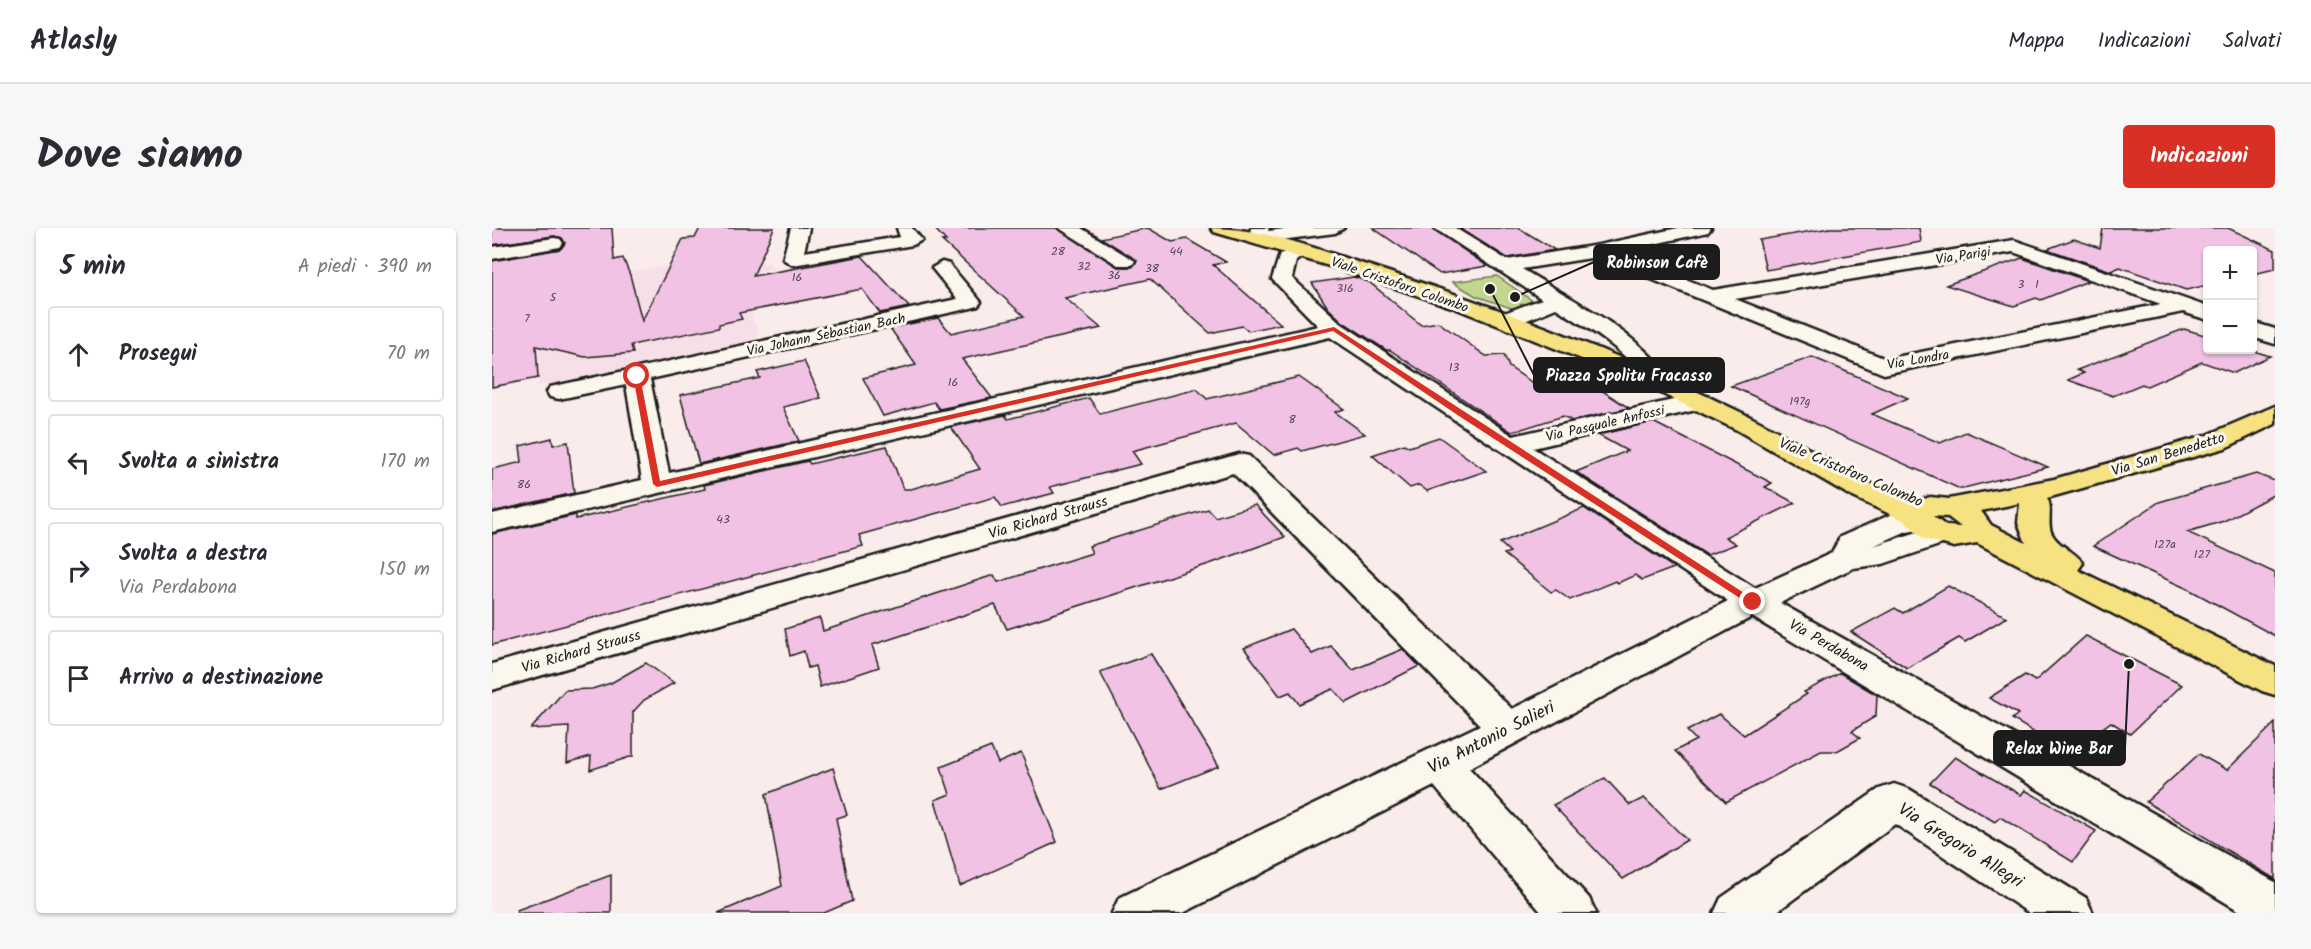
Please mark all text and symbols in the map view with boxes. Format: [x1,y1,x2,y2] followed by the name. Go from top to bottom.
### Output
[30,19,117,64] text: Atlasly
[2008,25,2065,58] text: Mappa
[2098,25,2190,58] text: Indicazioni
[2223,25,2281,58] text: Salvati
[36,123,243,190] text: Dove siamo
[2123,125,2275,188] button: Indicazioni
[1934,241,1993,271] street label: Via Parigi
[1051,242,1066,261] house number: 28
[1169,242,1183,261] house number: 44
[1594,245,1719,279] callout: Robinson Cafè
[60,246,126,288] text: 5 min
[2203,246,2257,354] map controls
[2203,246,2257,300] button: +
[298,251,432,283] text: A piedi · 390 m
[1328,251,1471,319] street label: Viale Cristoforo Colombo
[1606,251,1708,276] text: Robinson Cafè
[1077,257,1091,276] house number: 32
[1145,259,1160,278] house number: 38
[1107,266,1121,285] house number: 36
[792,268,802,287] house number: 16
[2018,275,2025,294] house number: 3
[2035,275,2039,294] house number: 1
[1336,279,1354,298] house number: 316
[550,288,558,307] house number: 5
[2203,300,2257,354] button: −
[745,307,908,363] street label: Via Johann Sebastian Bach
[524,309,530,328] house number: 7
[119,337,197,372] text: Prosegui
[62,338,95,371] icon: ahead
[387,338,430,370] text: 70 m
[1885,344,1951,376] street label: Via Londra
[1449,358,1459,377] house number: 13
[1534,358,1724,392] callout: Piazza Spolitu Fracasso
[623,362,649,388] route start
[1546,364,1712,389] text: Piazza Spolitu Fracasso
[948,373,958,392] house number: 16
[1790,392,1811,411] house number: 197g
[1544,399,1667,448] street label: Via Pasquale Anfossi
[1288,410,1296,429] house number: 8
[2109,426,2228,484] street label: Via San Benedetto
[1775,432,1927,514] street label: Viale Cristoforo Colombo
[119,445,279,480] text: Svolta a sinistra
[62,446,95,479] icon: left
[381,446,430,478] text: 170 m
[517,475,531,494] house number: 86
[986,489,1111,546] street label: Via Richard Strauss
[716,510,730,529] house number: 43
[2154,535,2176,554] house number: 127a
[119,537,268,572] text: Svolta a destra
[2194,545,2211,564] house number: 127
[62,554,95,587] icon: right
[379,554,430,586] text: 150 m
[119,572,237,604] text: Via Perdabona
[1739,588,1765,614] route end
[1784,613,1873,678] street label: Via Perdabona
[519,623,644,680] street label: Via Richard Strauss
[119,661,323,696] text: Arrivo a destinazione
[62,662,95,695] icon: arrive
[1423,693,1561,783] street label: Via Antonio Salieri
[1994,731,2125,765] callout: Relax Wine Bar
[2005,737,2114,762] text: Relax Wine Bar
[1892,796,2029,897] street label: Via Gregorio Allegri

